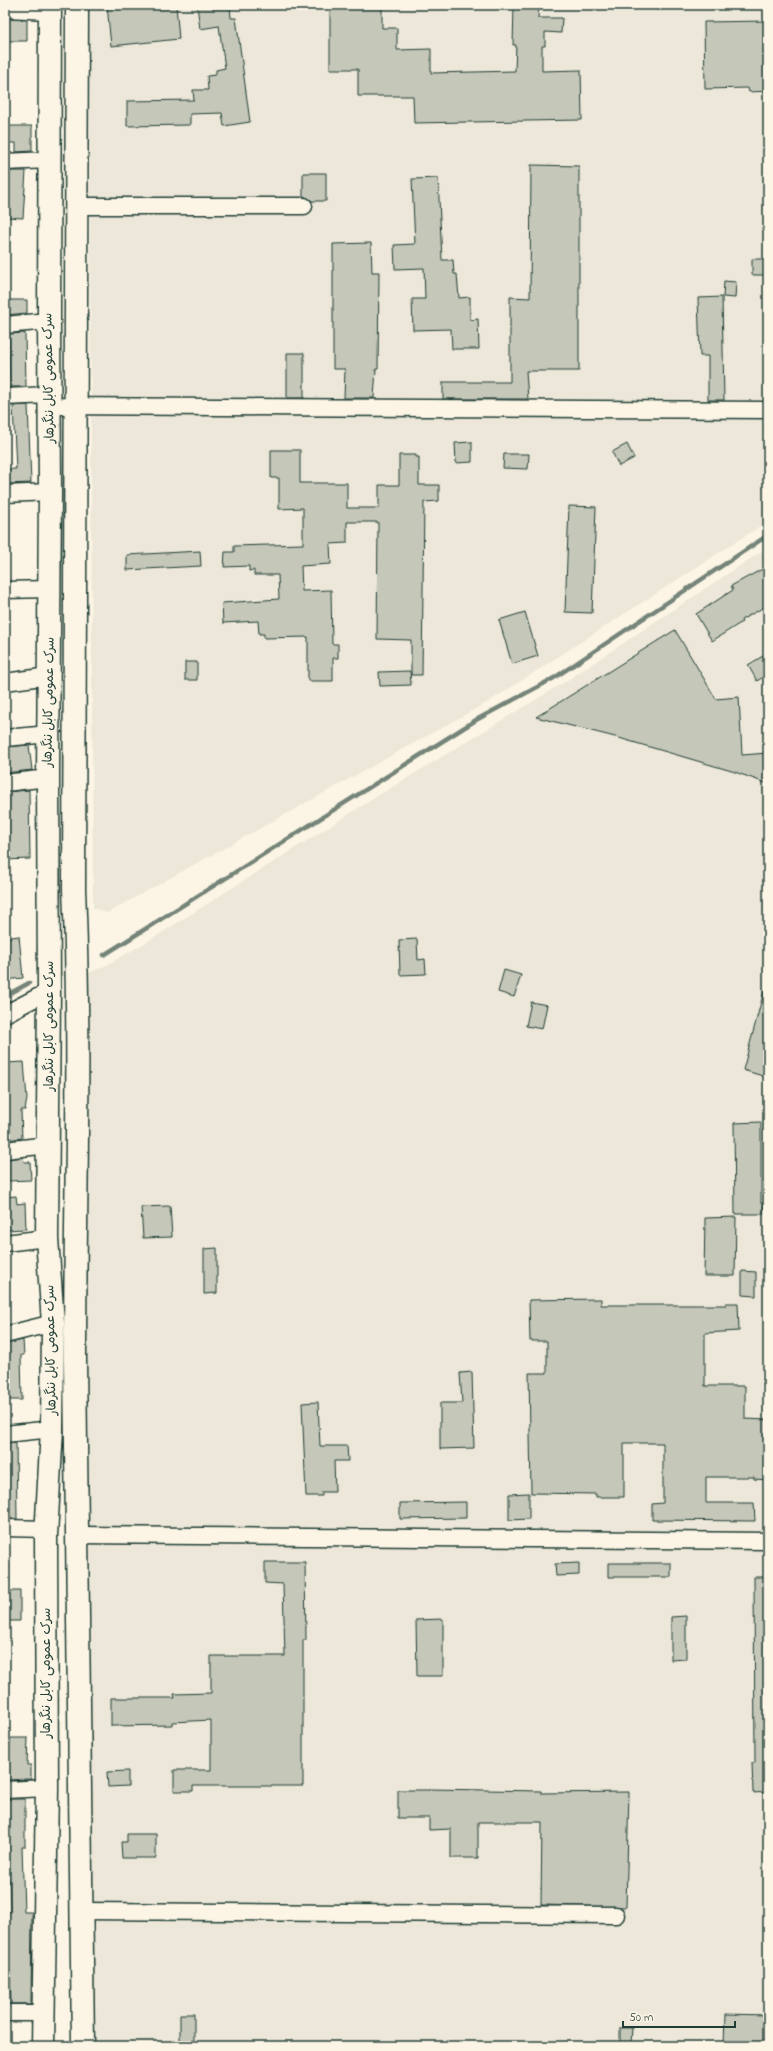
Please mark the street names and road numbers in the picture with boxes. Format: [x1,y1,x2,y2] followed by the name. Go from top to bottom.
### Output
[38,313,60,444] street label: سرک عمومی کابل ننگرهار
[38,637,60,768] street label: سرک عمومی کابل ننگرهار
[40,961,59,1092] street label: سرک عمومی کابل ننگرهار
[40,1285,62,1416] street label: سرک عمومی کابل ننگرهار
[37,1608,56,1739] street label: سرک عمومی کابل ننگرهار

